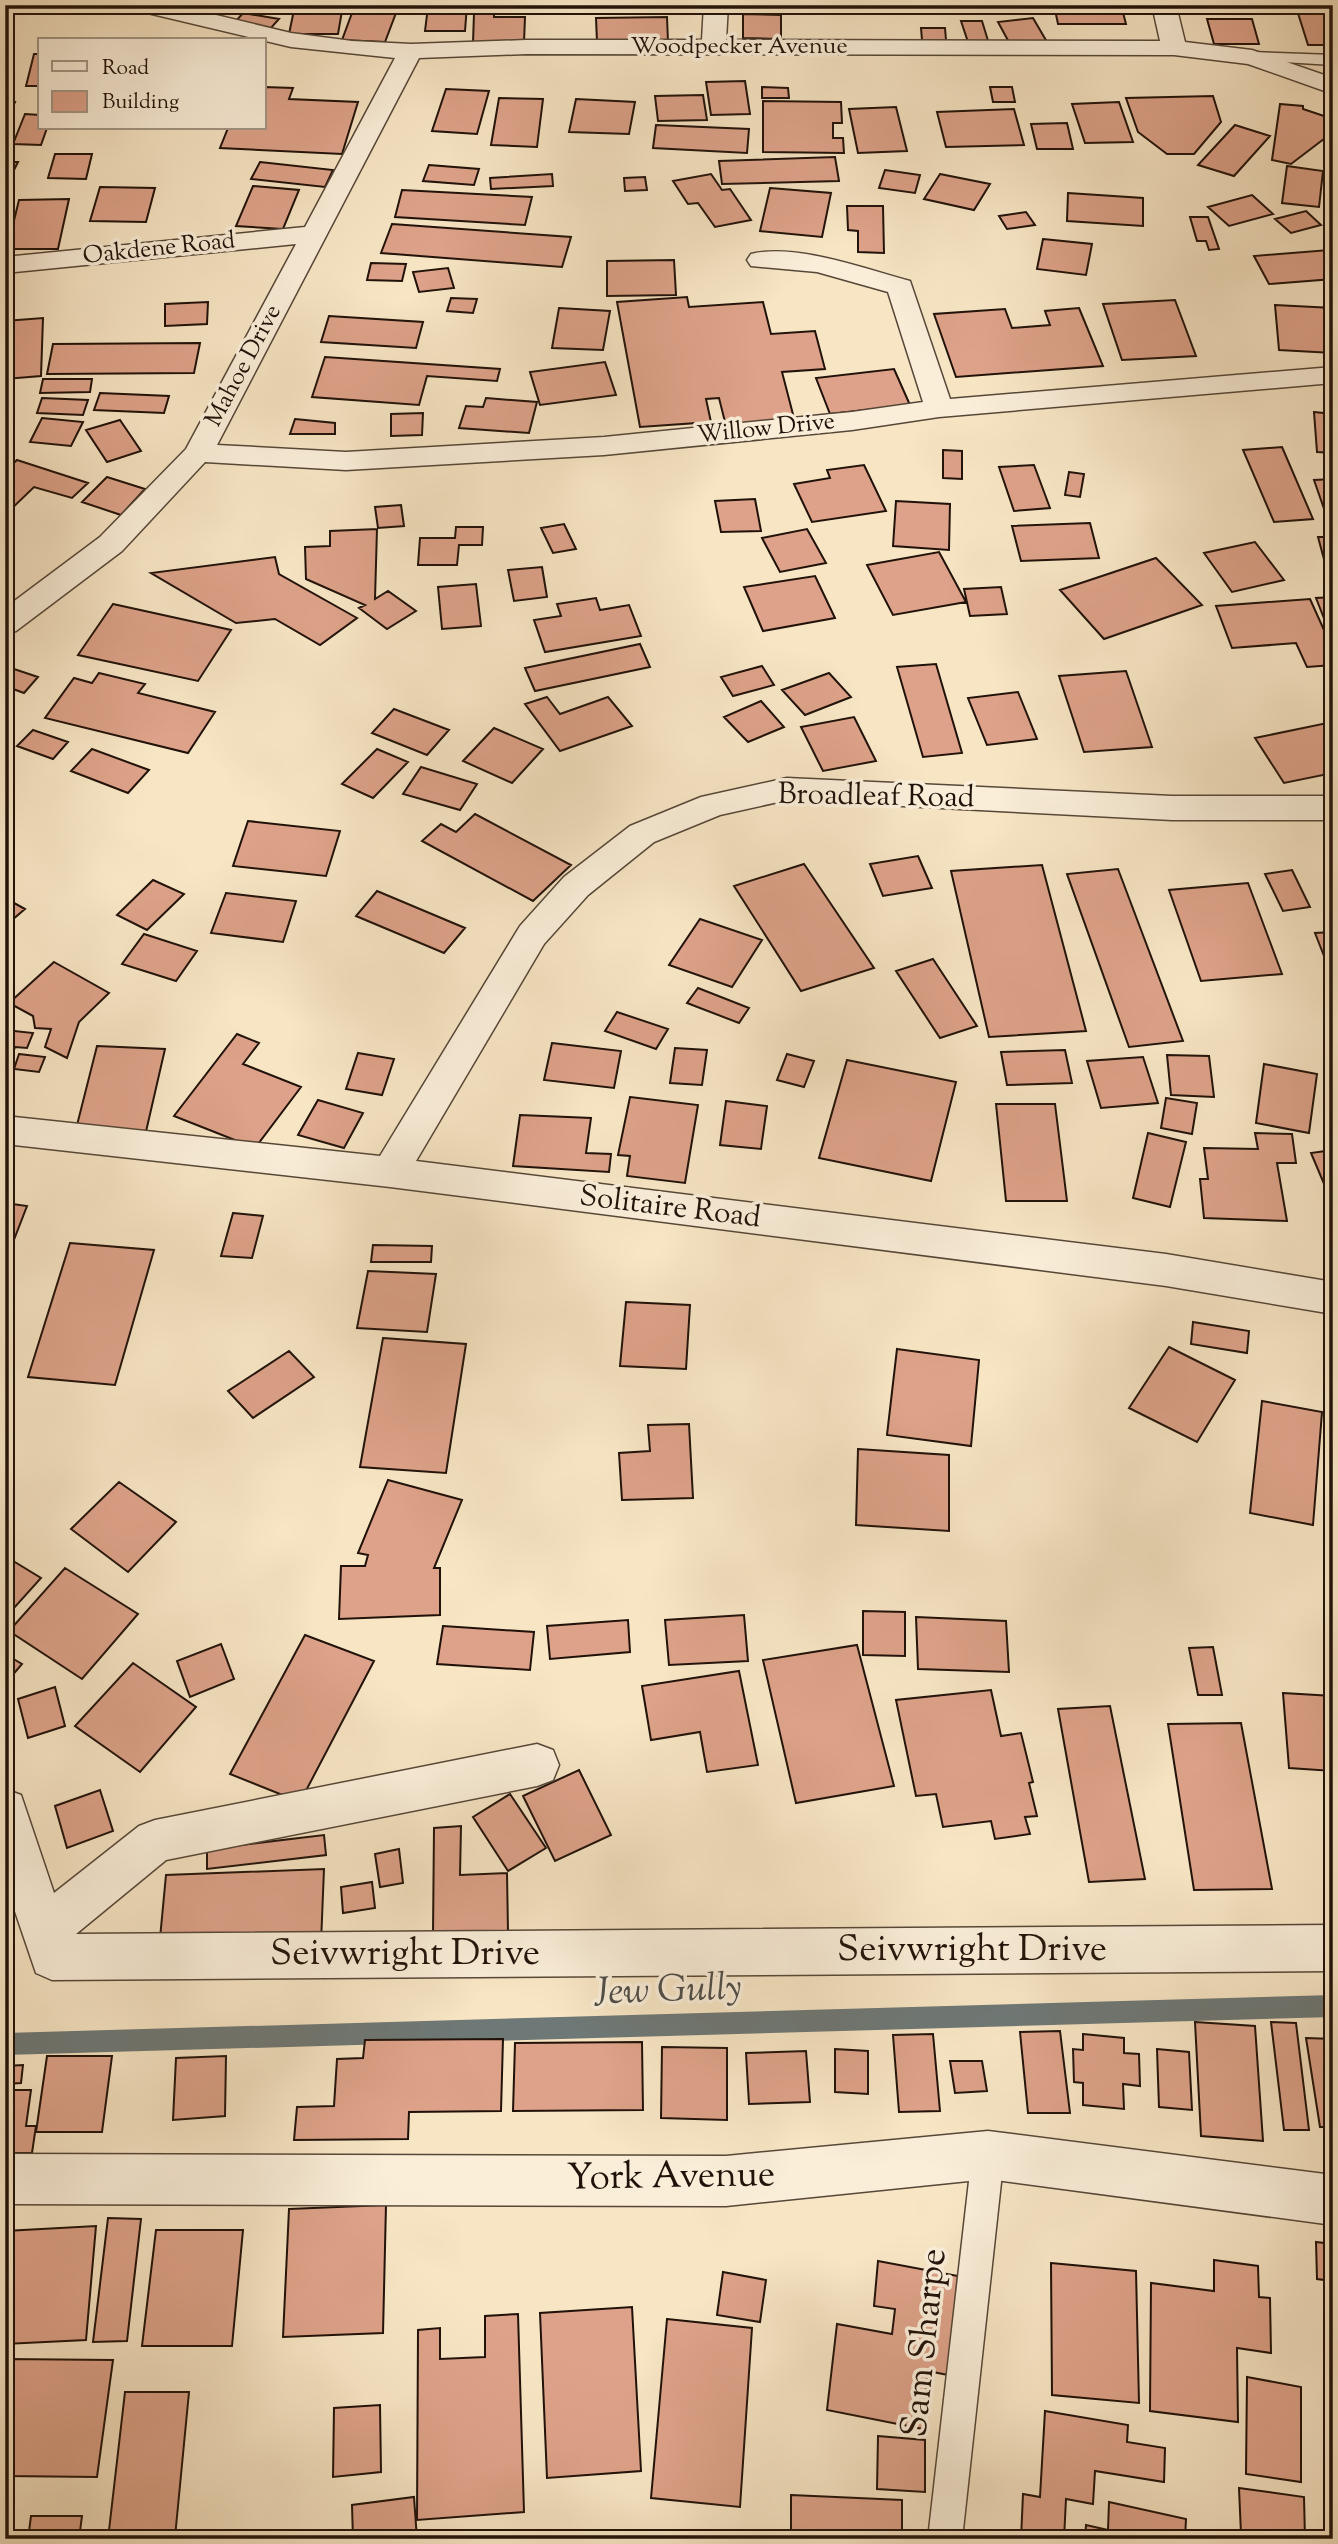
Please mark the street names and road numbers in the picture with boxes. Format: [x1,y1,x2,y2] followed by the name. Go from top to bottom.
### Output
[630,30,848,64] street label: Woodpecker Avenue
[81,224,237,274] street label: Oakdene Road
[198,299,290,433] street label: Mahoe Drive
[695,405,837,453] street label: Willow Drive
[777,774,975,820] street label: Broadleaf Road
[577,1176,763,1240] street label: Solitaire Road
[837,1924,1107,1978] street label: Seivwright Drive
[270,1928,540,1982] street label: Seivwright Drive
[566,2149,776,2207] street label: York Avenue
[889,2246,963,2440] street label: Sam Sharpe

